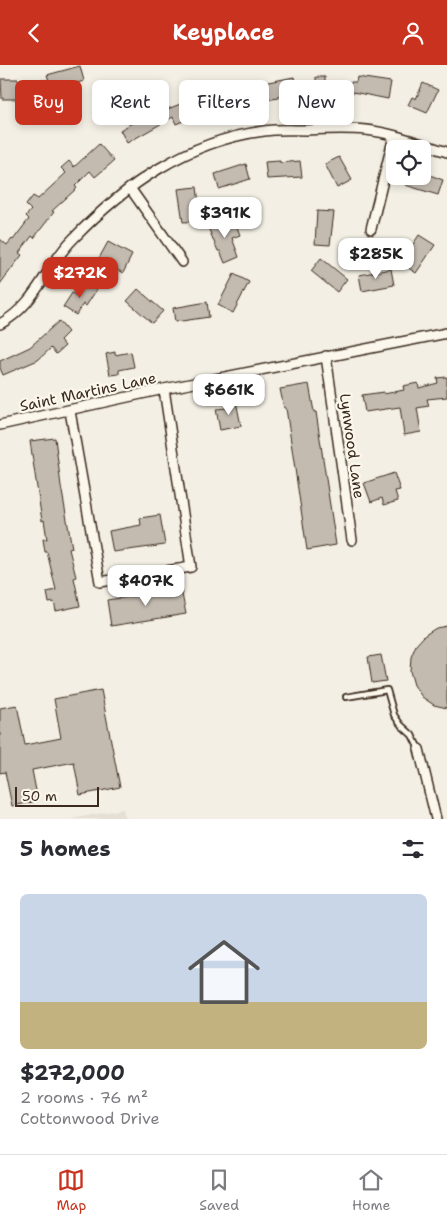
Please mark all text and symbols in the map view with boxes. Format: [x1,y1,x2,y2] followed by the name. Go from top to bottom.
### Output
[173,18,274,47] text: Keyplace
[20,19,48,47] icon: back
[399,19,427,47] icon: person
[15,80,82,125] chip: Buy
[92,80,169,125] chip: Rent
[179,80,269,125] chip: Filters
[279,80,354,125] chip: New
[386,140,431,185] map controls
[386,140,431,185] button: locate
[190,197,260,239] pin: $391K
[200,202,250,223] text: $391K
[341,237,411,280] pin: $285K
[349,243,403,264] text: $285K
[45,257,115,299] pin: $272K
[53,262,107,283] text: $272K
[18,368,158,416] street label: Saint Martins Lane
[194,373,264,416] pin: $661K
[204,379,254,400] text: $661K
[335,392,369,500] street label: Lynwood Lane
[111,565,181,607] pin: $407K
[118,570,174,591] text: $407K
[15,784,99,807] scale bar
[22,787,57,805] text: 50 m
[20,835,111,863] text: 5 homes
[399,835,427,863] icon: filters
[179,927,269,1017] icon: home
[20,1059,125,1087] text: $272,000
[20,1087,148,1108] text: 2 rooms · 76 m²
[20,1108,159,1129] text: Cottonwood Drive
[56,1166,86,1214] tab: Map
[199,1166,239,1214] tab: Saved
[352,1166,391,1214] tab: Home

